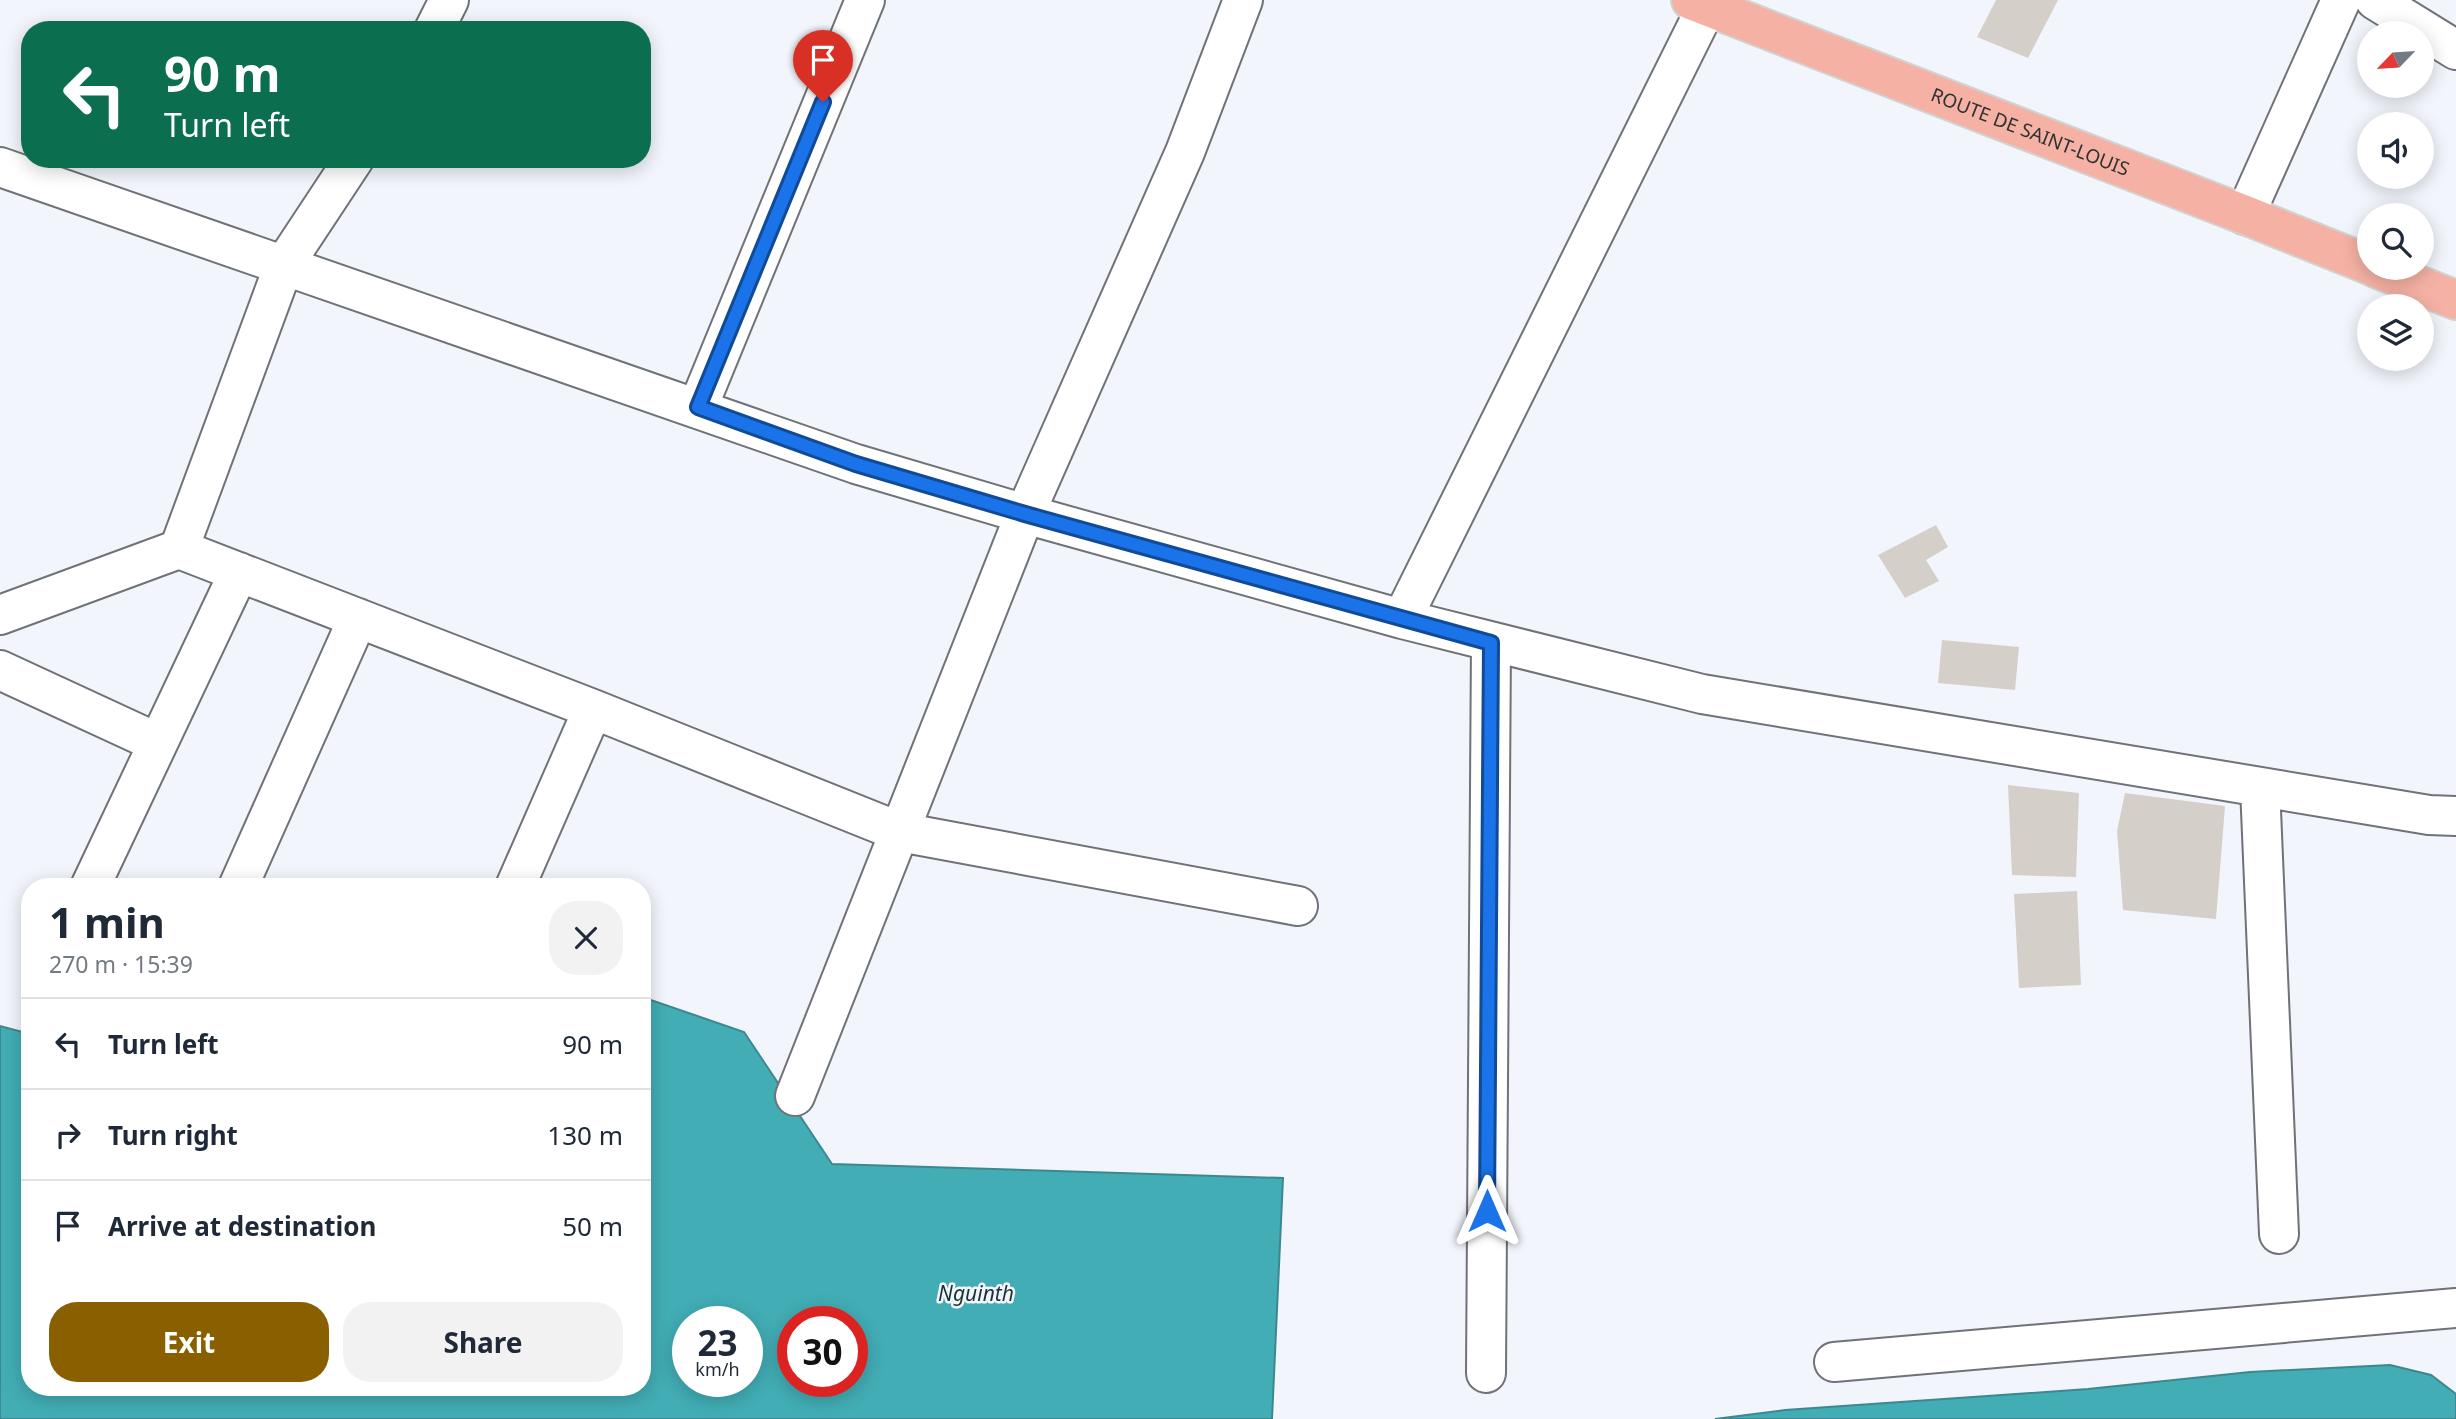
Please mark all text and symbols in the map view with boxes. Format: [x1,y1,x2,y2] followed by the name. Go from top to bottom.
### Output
[2357,21,2434,98] north arrow
[2357,21,2434,371] map controls
[793,30,853,102] pin
[164,40,281,106] text: 90 m
[804,41,842,79] icon: arrive
[49,49,140,140] icon: left
[1927,81,2133,182] street label: ROUTE DE SAINT-LOUIS
[164,103,290,146] text: Turn left
[2357,112,2434,189] button: sound
[2357,203,2434,280] button: search
[2357,294,2434,371] button: layers
[49,893,165,950] text: 1 min
[549,901,623,975] button: close
[49,948,193,980] text: 270 m · 15:39
[49,1025,87,1063] icon: left
[108,1026,219,1062] text: Turn left
[562,1026,623,1062] text: 90 m
[49,1116,87,1154] icon: right
[108,1117,238,1153] text: Turn right
[547,1117,623,1153] text: 130 m
[1450,1174,1524,1248] position arrow
[49,1207,87,1245] icon: arrive
[108,1208,377,1244] text: Arrive at destination
[562,1208,623,1244] text: 50 m
[938,1279,1014,1307] water label: Nguinth
[49,1302,329,1382] button: Exit
[343,1302,623,1382] button: Share
[777,1306,868,1397] speed limit sign: 30
[697,1319,738,1366] text: 23
[695,1357,740,1381] text: km/h

